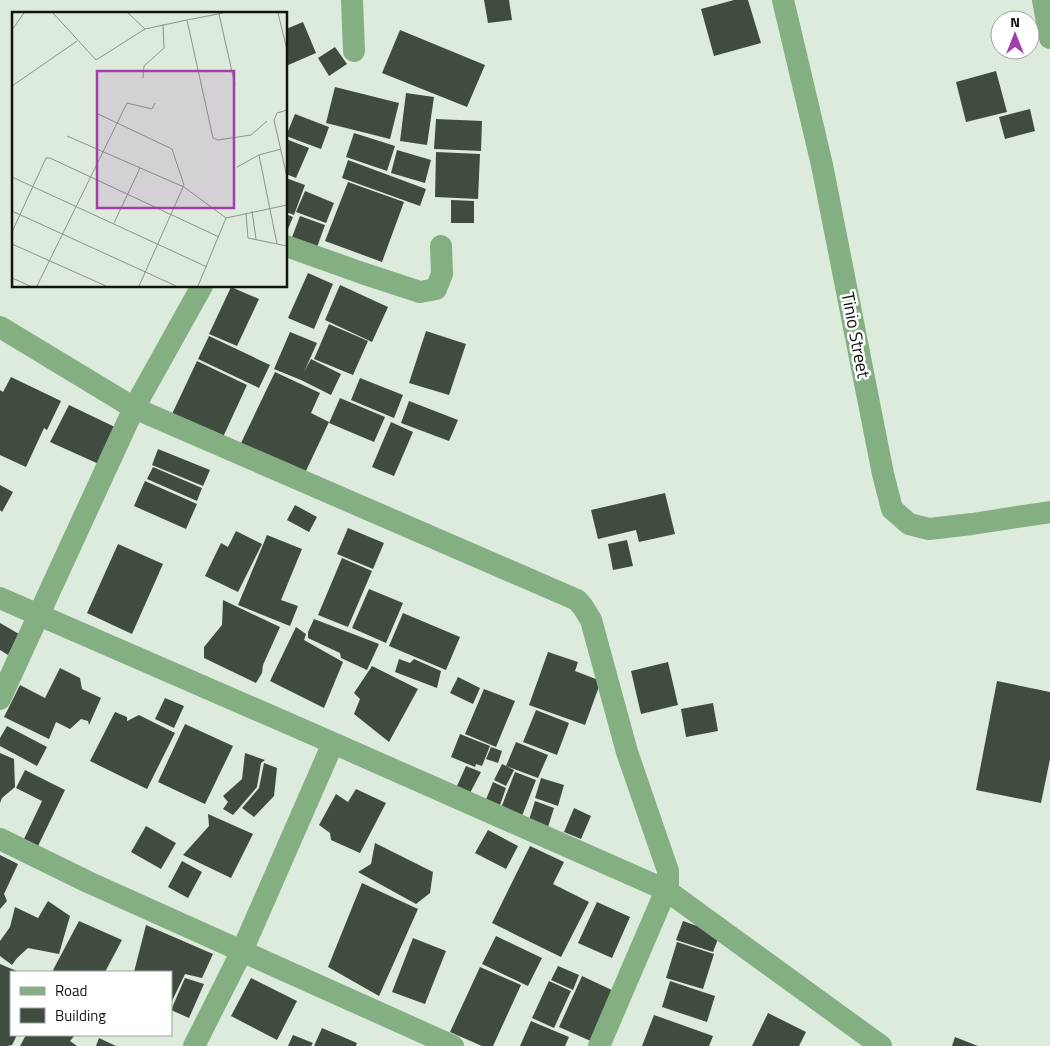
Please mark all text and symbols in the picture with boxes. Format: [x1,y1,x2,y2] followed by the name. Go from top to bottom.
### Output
[990,10,1040,60] north arrow
[1010,11,1020,32] text: N
[12,12,288,288] inset map
[834,290,878,381] street label: Tinio Street
[10,971,172,1036] legend
[55,979,87,1002] text: Road
[55,1004,106,1027] text: Building

